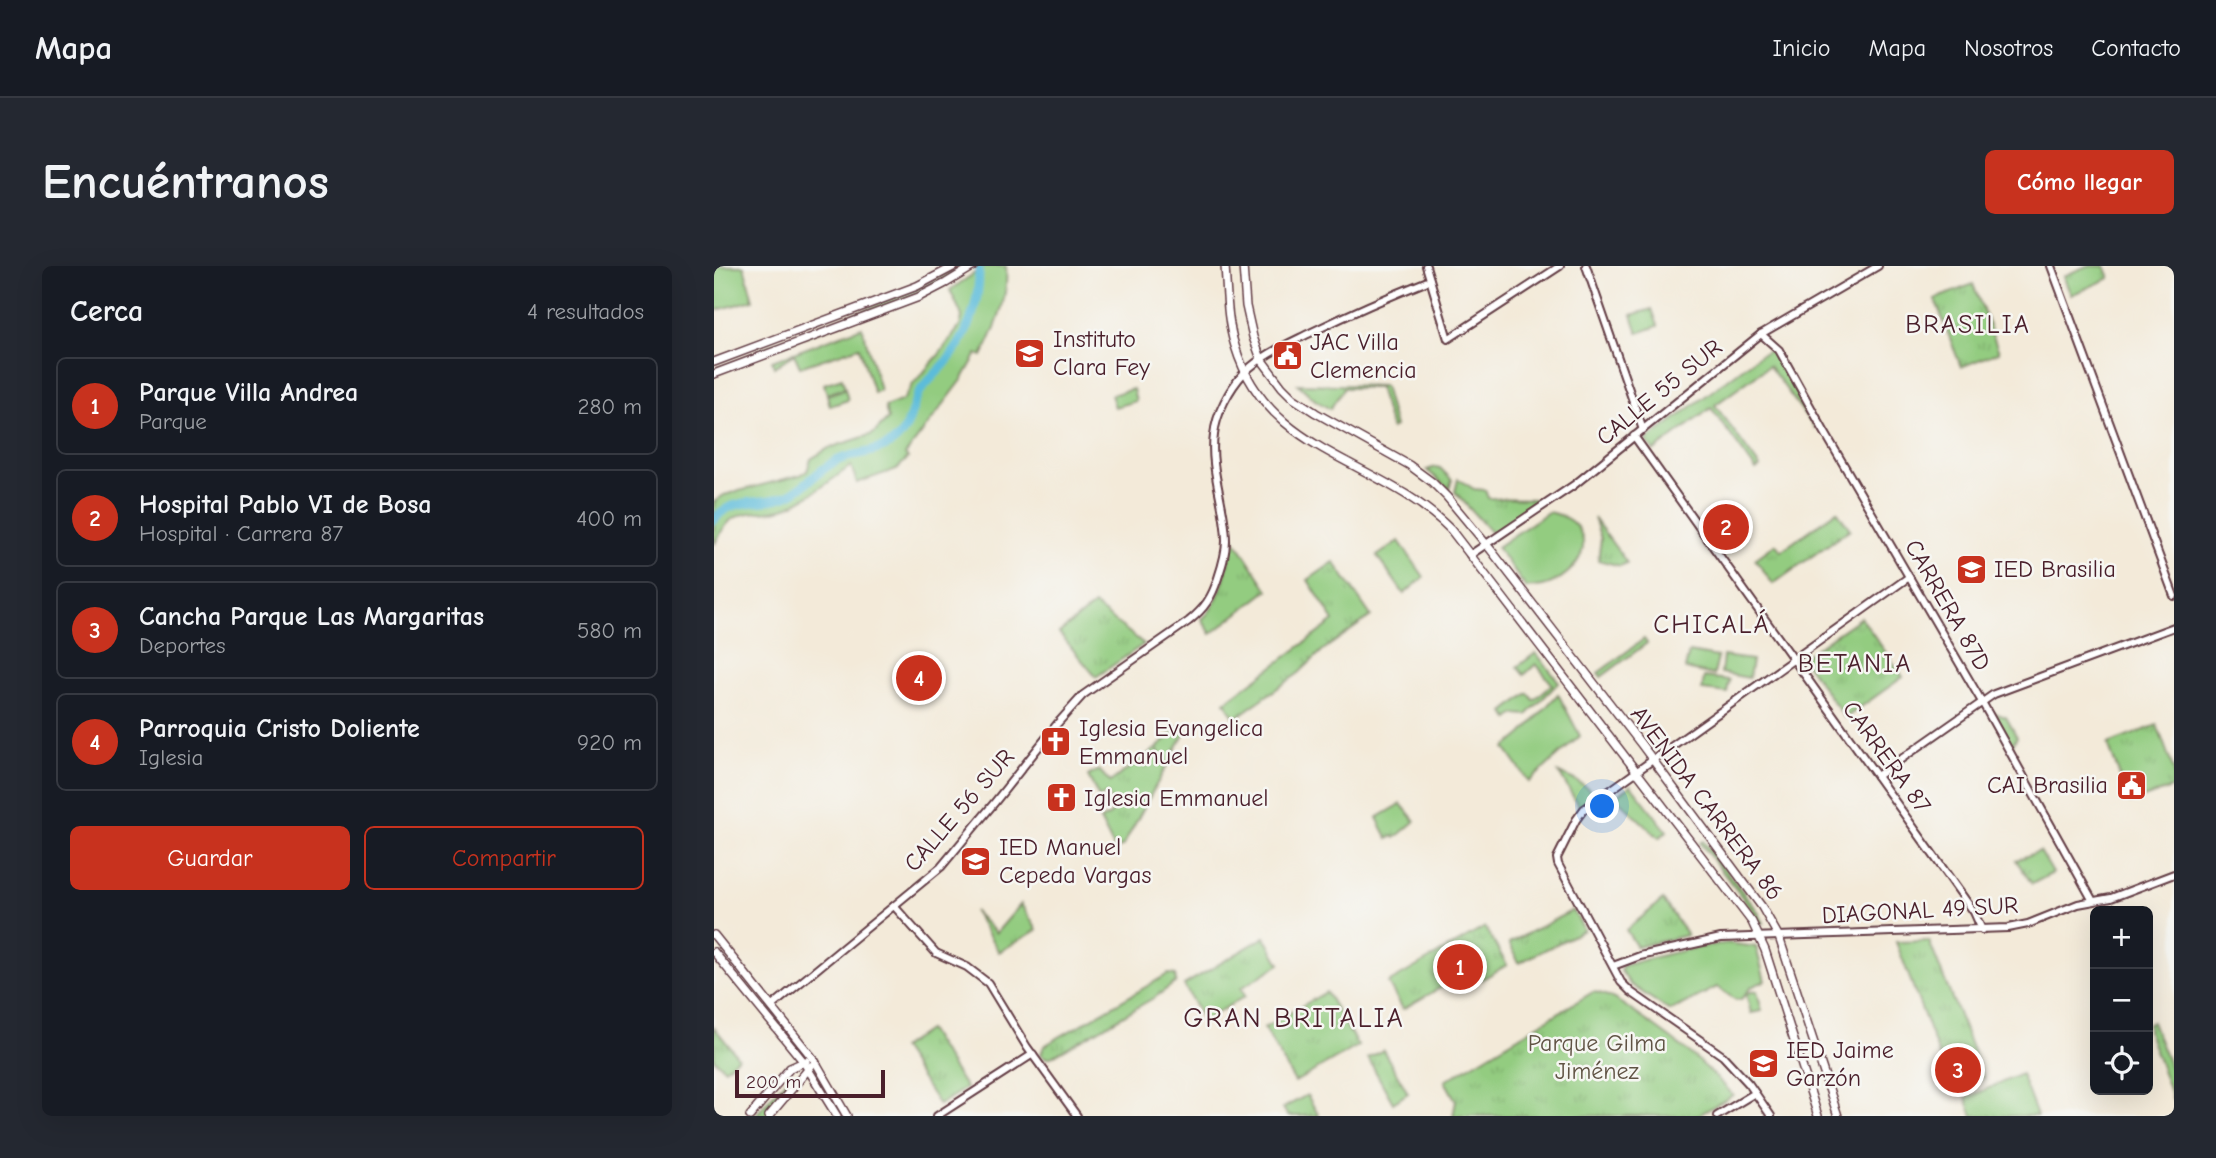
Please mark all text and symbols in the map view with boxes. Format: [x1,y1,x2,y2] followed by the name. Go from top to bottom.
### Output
[35,29,112,67] text: Mapa
[1773,34,1830,62] text: Inicio
[1868,34,1926,62] text: Mapa
[1964,34,2053,62] text: Nosotros
[2091,34,2181,62] text: Contacto
[1985,150,2174,214] button: Cómo llegar
[42,154,329,210] text: Encuéntranos
[70,294,143,329] text: Cerca
[527,298,644,325] text: 4 resultados
[1905,310,2031,340] district label: BRASILIA
[1053,325,1150,381] place label: Instituto Clara Fey
[1310,328,1417,384] place label: JAC Villa Clemencia
[1591,333,1727,451] street label: CALLE 55 SUR
[1013,336,1047,370] school or university icon: Instituto Clara Fey
[1270,339,1304,373] public building icon: JAC Villa Clemencia
[139,378,358,408] text: Parque Villa Andrea
[90,393,100,420] text: 1
[577,393,642,420] text: 280 m
[139,408,207,435] text: Parque
[139,490,431,520] text: Hospital Pablo VI de Bosa
[1703,501,1749,553] pin: 2
[89,505,101,532] text: 2
[576,505,642,532] text: 400 m
[139,520,343,547] text: Hospital · Carrera 87
[1899,534,1997,676] street label: CARRERA 87D
[1954,552,1988,586] school or university icon: IED Brasilia
[1994,555,2116,583] place label: IED Brasilia
[139,602,484,632] text: Cancha Parque Las Margaritas
[1653,609,1771,640] district label: CHICALÁ
[89,617,101,644] text: 3
[577,617,642,644] text: 580 m
[139,632,226,659] text: Deportes
[1798,649,1912,679] district label: BETANIA
[896,652,942,704] pin: 4
[1837,695,1937,819] street label: CARRERA 87
[1625,700,1789,906] street label: AVENIDA CARRERA 86
[139,714,420,744] text: Parroquia Cristo Doliente
[1079,714,1263,770] place label: Iglesia Evangelica Emmanuel
[1039,725,1073,759] church icon: Iglesia Evangelica Emmanuel
[90,729,100,756] text: 4
[577,729,642,756] text: 920 m
[898,743,1020,877] street label: CALLE 56 SUR
[139,744,203,771] text: Iglesia
[2114,768,2148,802] public building icon: CAI Brasilia
[1987,771,2108,799] place label: CAI Brasilia
[1044,781,1078,815] church icon: Iglesia Emmanuel
[1084,784,1269,812] place label: Iglesia Emmanuel
[1585,789,1619,823] your location
[70,826,350,890] button: Guardar
[364,826,644,890] button: Compartir
[999,833,1151,889] place label: IED Manuel Cepeda Vargas
[959,844,993,878] school or university icon: IED Manuel Cepeda Vargas
[1821,891,2019,929] street label: DIAGONAL 49 SUR
[2090,906,2153,1095] map controls
[2090,906,2153,969] button: +
[1437,941,1483,993] pin: 1
[2090,969,2153,1032] button: −
[1183,1002,1405,1034] district label: GRAN BRITALIA
[1528,1029,1666,1085] park label: Parque Gilma Jiménez
[2090,1032,2153,1095] button: locate
[1786,1036,1894,1092] place label: IED Jaime Garzón
[1935,1044,1981,1096] pin: 3
[1746,1047,1780,1081] school or university icon: IED Jaime Garzón
[735,1067,886,1099] scale bar
[746,1071,801,1093] text: 200 m

